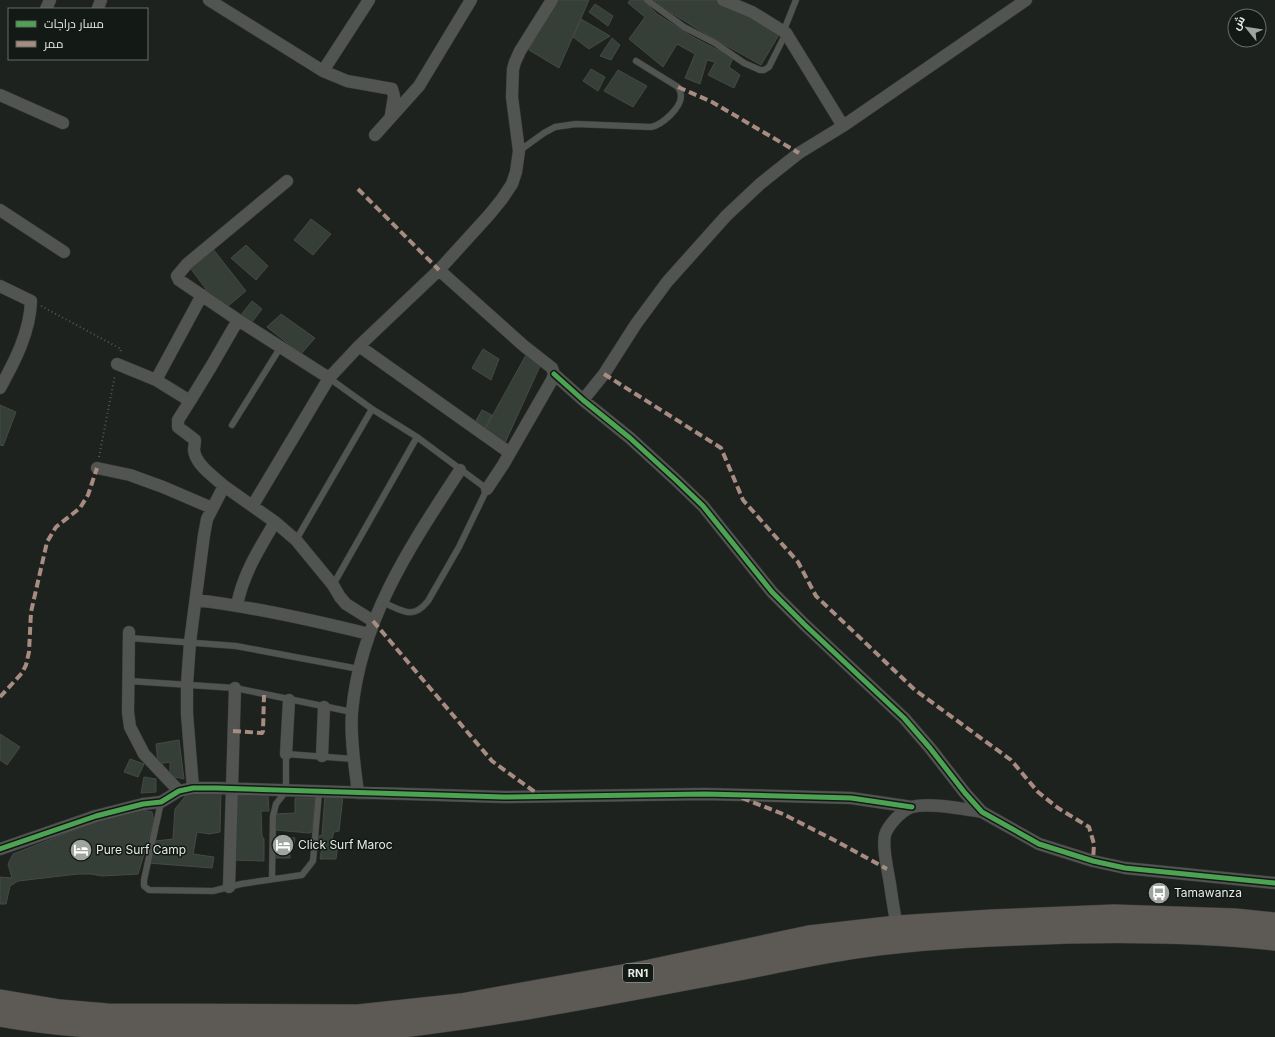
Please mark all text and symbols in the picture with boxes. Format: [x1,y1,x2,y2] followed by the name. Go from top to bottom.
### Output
[8,8,148,60] legend
[1227,8,1267,48] north arrow
[1229,13,1248,33] text: ش
[44,16,104,31] text: مسار دراجات
[43,36,63,51] text: ممر
[270,832,296,858] hotel icon: Click Surf Maroc
[68,837,94,863] hotel icon: Pure Surf Camp
[298,837,393,852] place label: Click Surf Maroc
[96,842,186,857] place label: Pure Surf Camp
[1146,880,1172,906] bus stop icon: Tamawanza
[1174,885,1242,900] place label: Tamawanza
[623,964,653,982] road number: RN1

